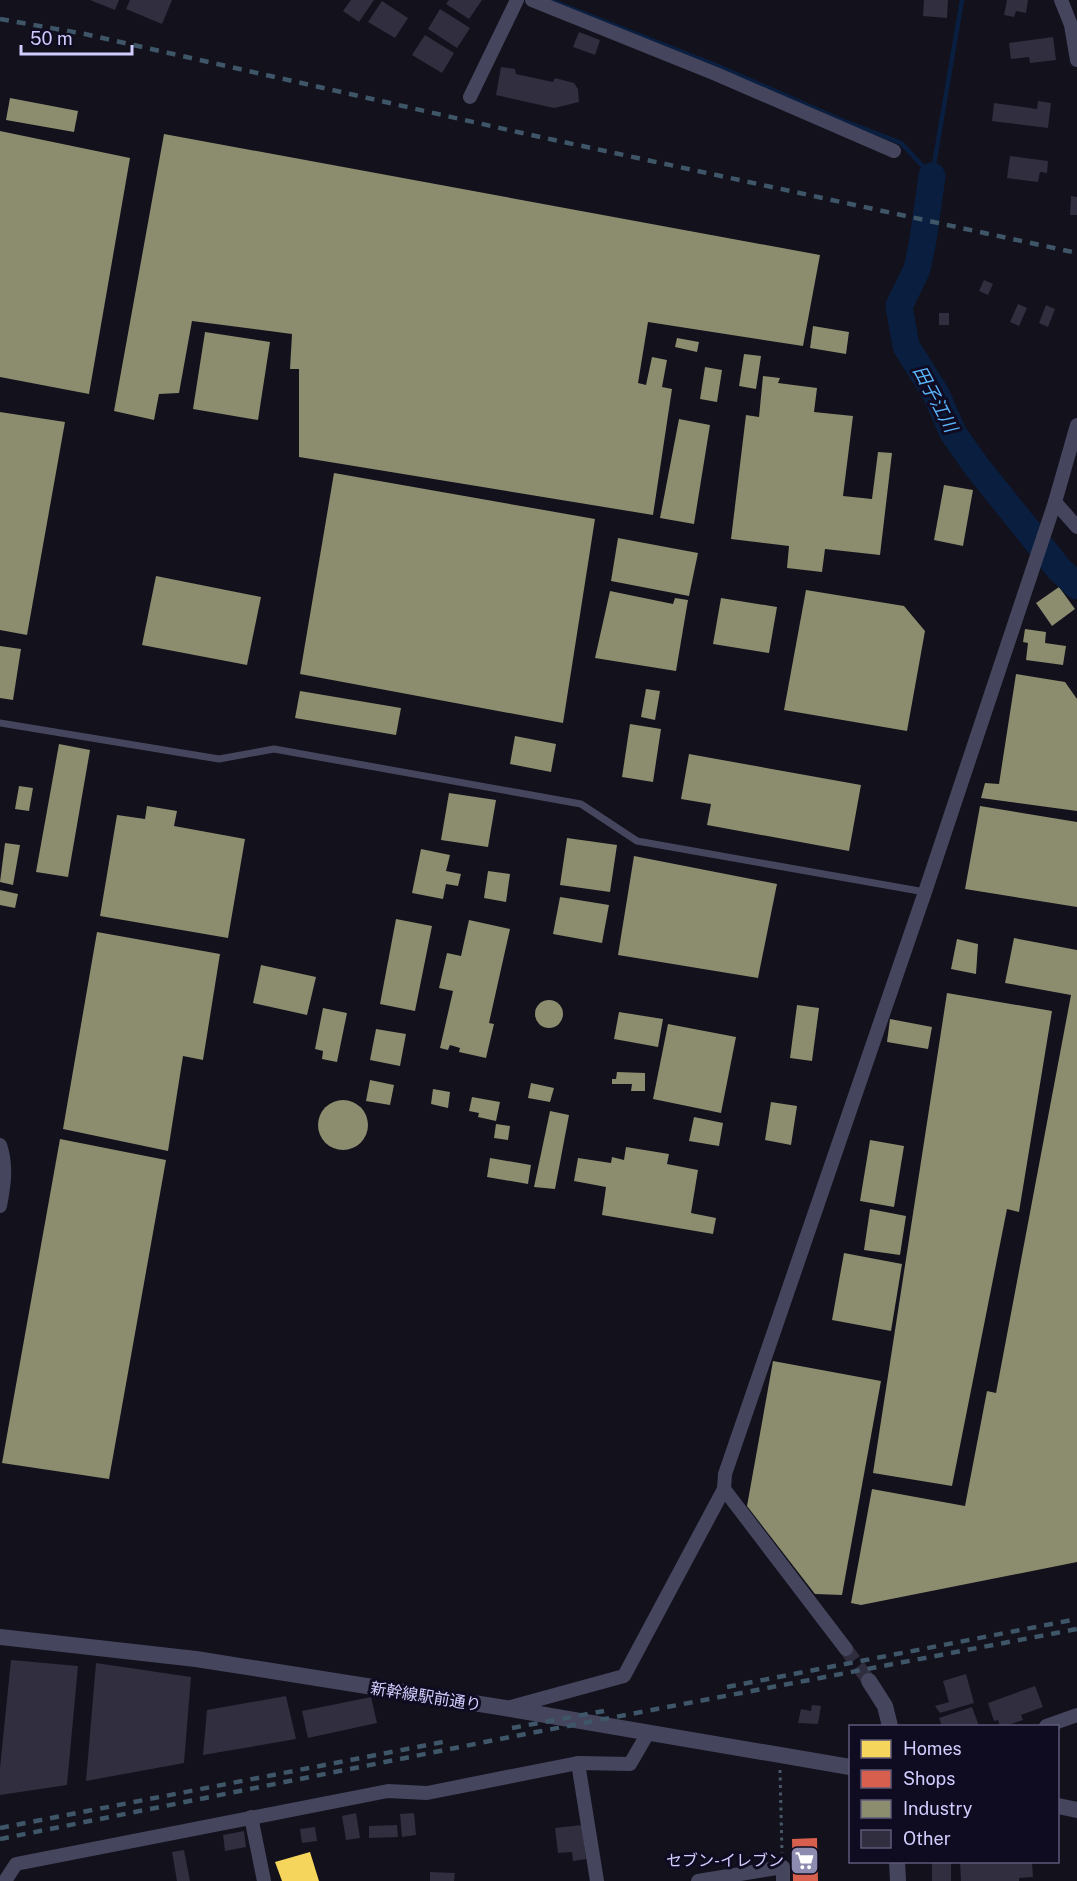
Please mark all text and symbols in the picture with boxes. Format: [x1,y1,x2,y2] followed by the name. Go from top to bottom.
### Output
[21,18,132,56] scale bar
[30,28,73,49] text: 50 m
[909,362,963,437] water label: 田子江川
[369,1678,483,1715] street label: 新幹線駅前通り
[849,1725,1059,1863] legend
[903,1738,962,1759] text: Homes
[903,1768,955,1789] text: Shops
[903,1798,973,1819] text: Industry
[903,1828,951,1849] text: Other
[789,1844,821,1876] supermarket icon: セブン-イレブン
[666,1851,784,1870] place label: セブン-イレブン

